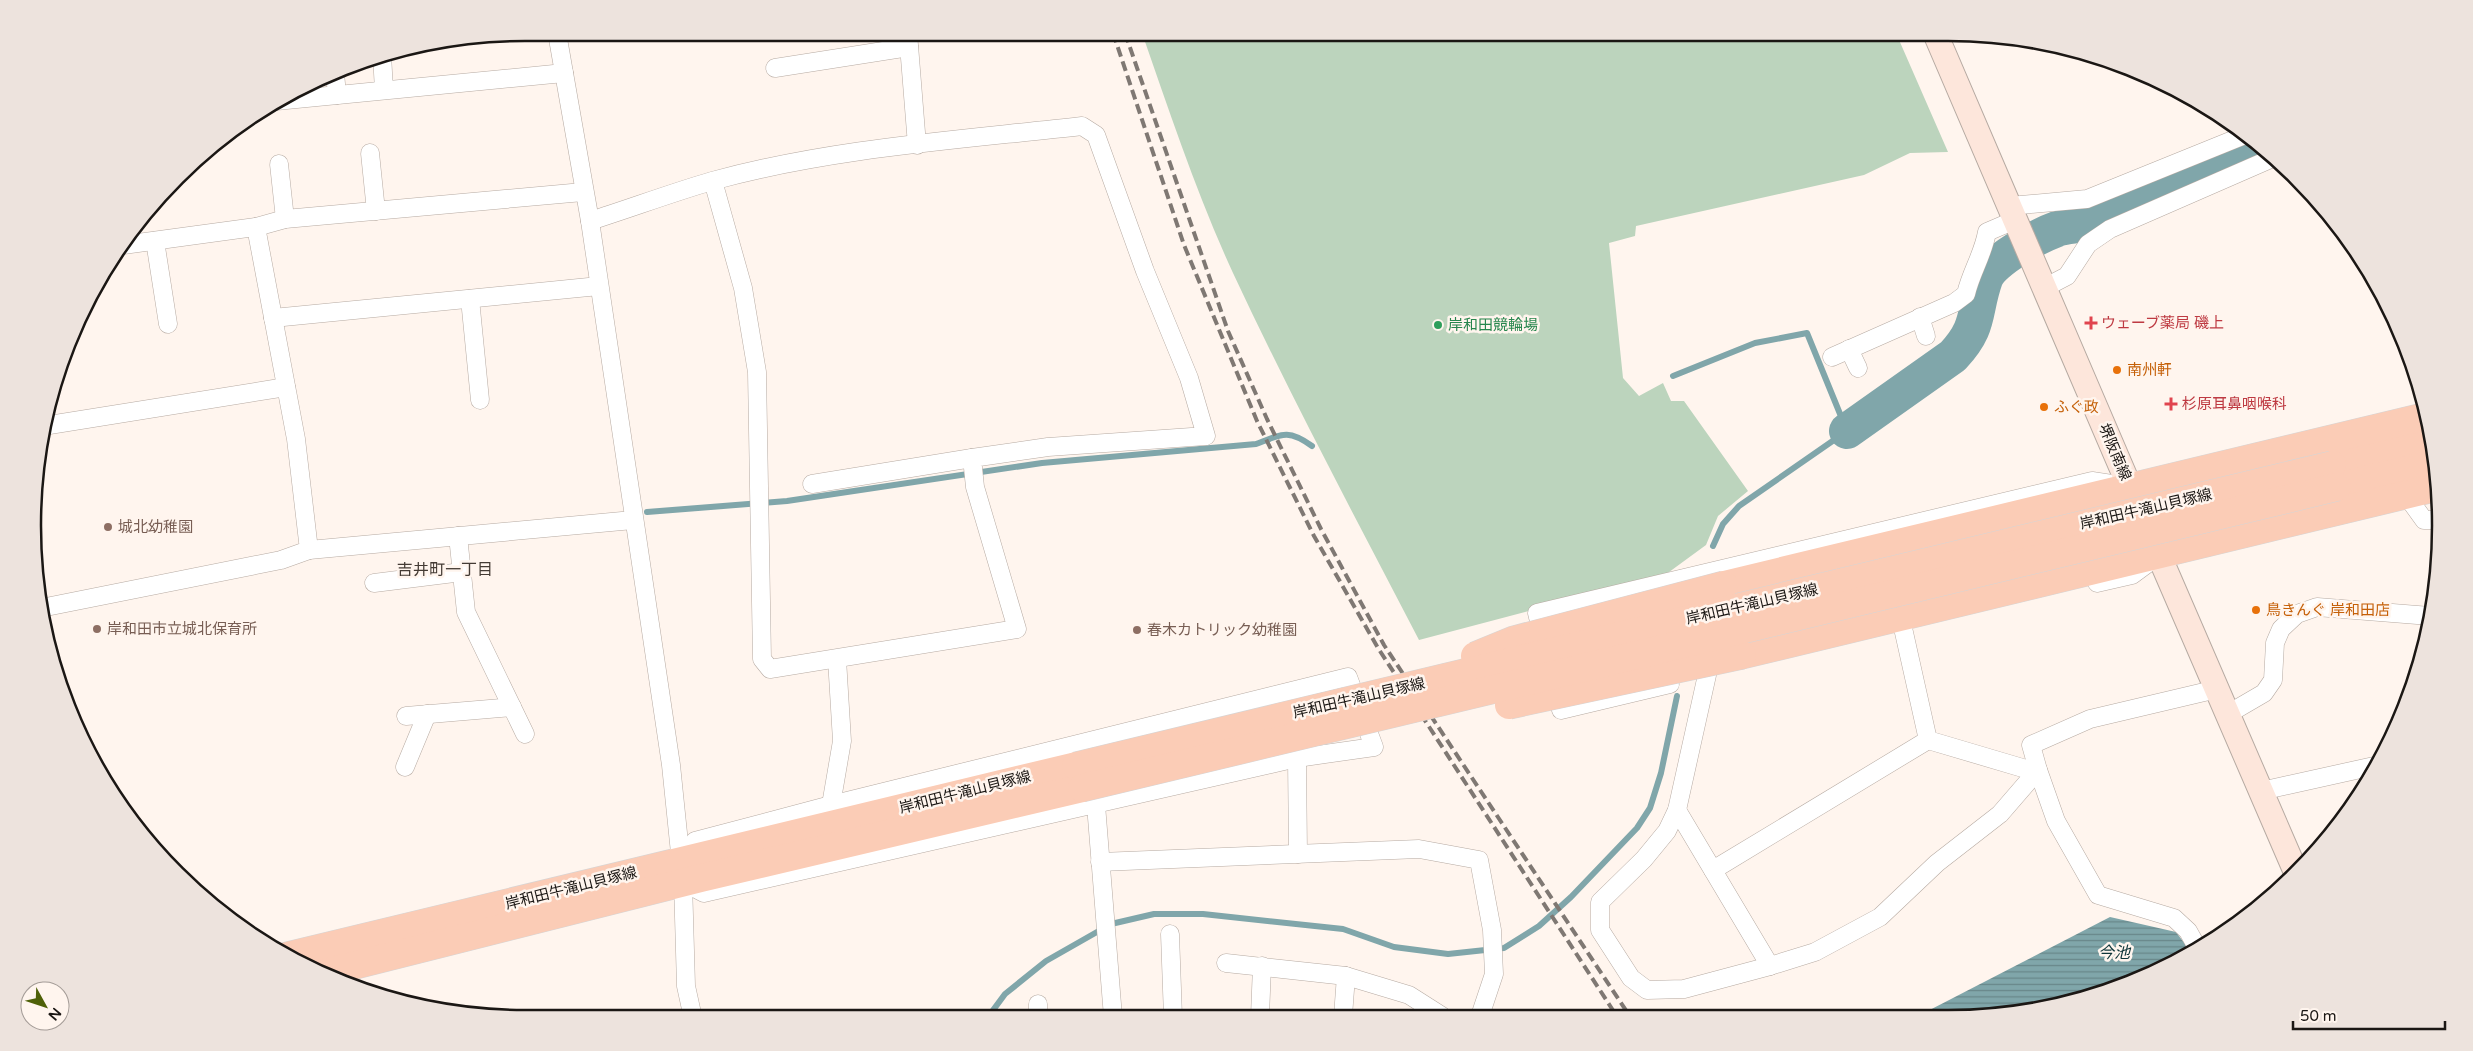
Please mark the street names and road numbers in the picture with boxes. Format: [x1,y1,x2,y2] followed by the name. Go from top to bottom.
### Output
[2095,421,2135,483] street label: 堺阪南線
[2078,485,2214,533] street label: 岸和田牛滝山貝塚線
[1684,580,1820,628] street label: 岸和田牛滝山貝塚線
[1291,674,1427,722] street label: 岸和田牛滝山貝塚線
[897,767,1033,817] street label: 岸和田牛滝山貝塚線
[503,863,639,913] street label: 岸和田牛滝山貝塚線

